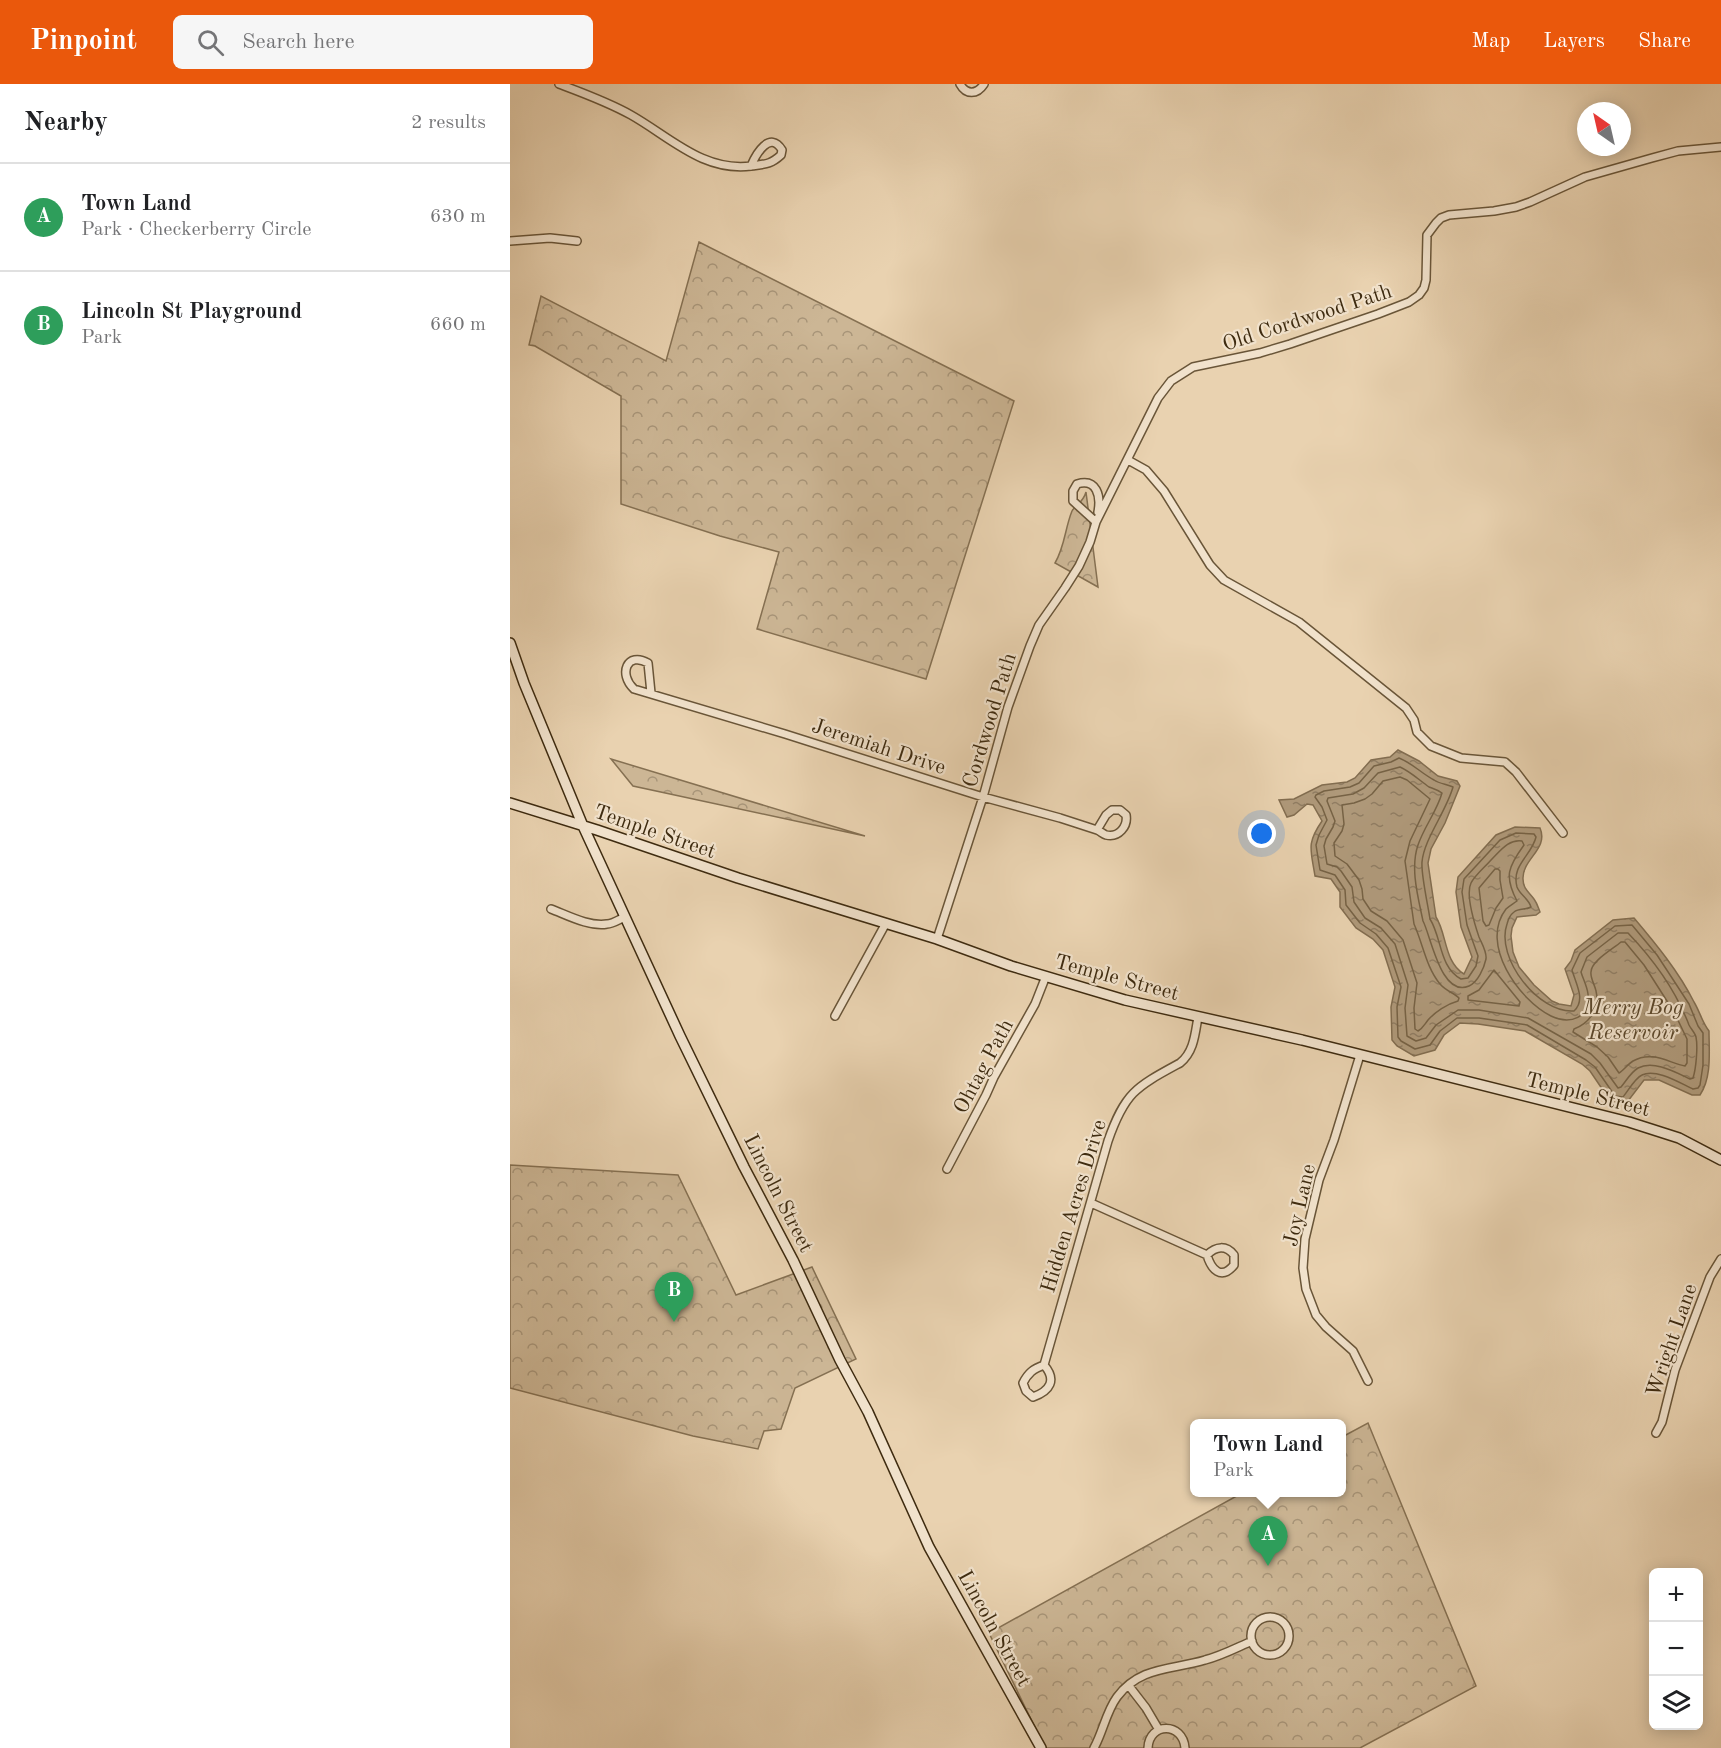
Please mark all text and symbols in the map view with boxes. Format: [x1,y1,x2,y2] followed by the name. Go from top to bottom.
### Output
[173,15,593,69] search box
[194,26,227,59] icon: search
[30,28,137,56] text: Pinpoint
[242,31,355,53] text: Search here
[1471,31,1510,52] text: Map
[1543,31,1605,52] text: Layers
[1638,31,1691,52] text: Share
[1577,102,1631,156] north arrow
[24,110,108,136] text: Nearby
[411,113,486,133] text: 2 results
[81,193,192,215] text: Town Land
[36,207,51,227] text: A
[430,207,486,227] text: 630 m
[81,220,311,240] text: Park · Checkerberry Circle
[1220,281,1395,356] street label: Old Cordwood Path
[81,301,302,323] text: Lincoln St Playground
[36,315,51,335] text: B
[430,315,486,335] text: 660 m
[81,328,122,348] text: Park
[960,651,1021,790] street label: Cordwood Path
[809,716,948,779] street label: Jeremiah Drive
[591,802,718,863] street label: Temple Street
[1247,819,1276,848] your location
[1052,952,1181,1005] street label: Temple Street
[1582,997,1684,1044] water label: Merry Bog Reservoir
[951,1016,1018,1117] street label: Ohtag Path
[1523,1070,1652,1121] street label: Temple Street
[1038,1117,1111,1296] street label: Hidden Acres Drive
[739,1131,816,1256] street label: Lincoln Street
[1281,1162,1320,1249] street label: Joy Lane
[654,1272,694,1322] pin: B
[1643,1281,1702,1400] street label: Wright Lane
[1190,1419,1346,1497] popup
[1213,1434,1323,1456] text: Town Land
[1213,1461,1254,1481] text: Park
[1248,1516,1287,1566] pin: A
[953,1567,1034,1690] street label: Lincoln Street
[1649,1568,1703,1730] map controls
[1649,1568,1703,1622] button: +
[1649,1622,1703,1676] button: −
[1649,1676,1703,1730] button: layers

